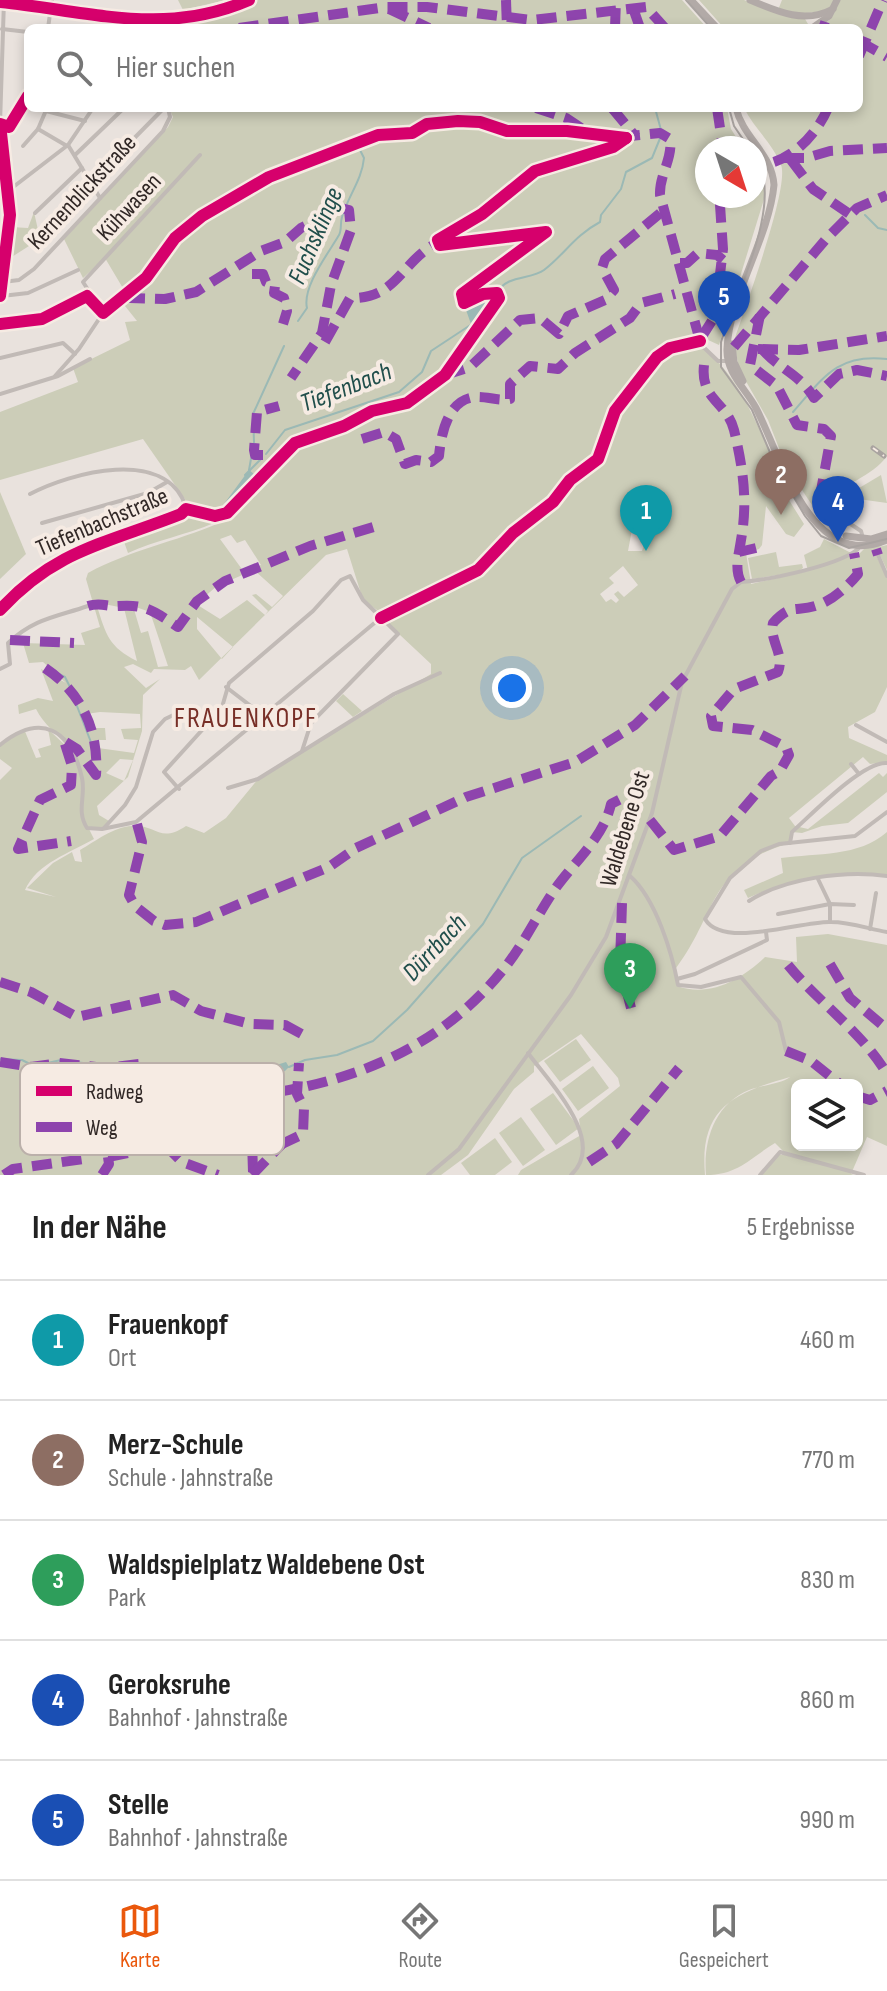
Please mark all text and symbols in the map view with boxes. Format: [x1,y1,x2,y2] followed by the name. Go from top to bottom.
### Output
[24,24,863,112] search box
[52,46,96,90] icon: search
[116,50,235,86] text: Hier suchen
[21,129,143,255] street label: Kernenblickstraße
[695,136,767,208] north arrow
[91,167,167,247] street label: Kühwasen
[282,183,350,289] water label: Fuchsklinge
[698,271,750,337] pin: 5
[296,356,396,420] water label: Tiefenbach
[755,449,807,515] pin: 2
[812,476,864,542] pin: 4
[32,481,172,563] street label: Tiefenbachstraße
[620,485,672,551] pin: 1
[492,668,532,708] your location
[174,702,318,735] district label: FRAUENKOPF
[594,768,656,890] street label: Waldebene Ost
[396,908,474,988] water label: Dürrbach
[604,943,656,1009] pin: 3
[20,1063,284,1155] legend
[86,1079,144,1106] text: Radweg
[791,1079,863,1151] map controls
[791,1079,863,1151] button: layers
[86,1115,118,1142] text: Weg
[32,1207,167,1248] text: In der Nähe
[747,1212,855,1243] text: 5 Ergebnisse
[108,1307,228,1343] text: Frauenkopf
[53,1325,63,1356] text: 1
[800,1325,855,1356] text: 460 m
[108,1343,137,1374] text: Ort
[108,1427,244,1463] text: Merz-Schule
[52,1445,64,1476] text: 2
[802,1445,855,1476] text: 770 m
[108,1463,274,1494] text: Schule · Jahnstraße
[108,1547,425,1583] text: Waldspielplatz Waldebene Ost
[52,1565,64,1596] text: 3
[800,1565,855,1596] text: 830 m
[108,1583,146,1614] text: Park
[108,1667,231,1703] text: Geroksruhe
[52,1685,64,1716] text: 4
[800,1685,855,1716] text: 860 m
[108,1703,288,1734] text: Bahnhof · Jahnstraße
[108,1787,169,1823] text: Stelle
[52,1805,64,1836] text: 5
[800,1805,855,1836] text: 990 m
[108,1823,288,1854] text: Bahnhof · Jahnstraße
[118,1899,162,1974] tab: Karte
[398,1899,442,1974] tab: Route
[679,1899,769,1974] tab: Gespeichert

